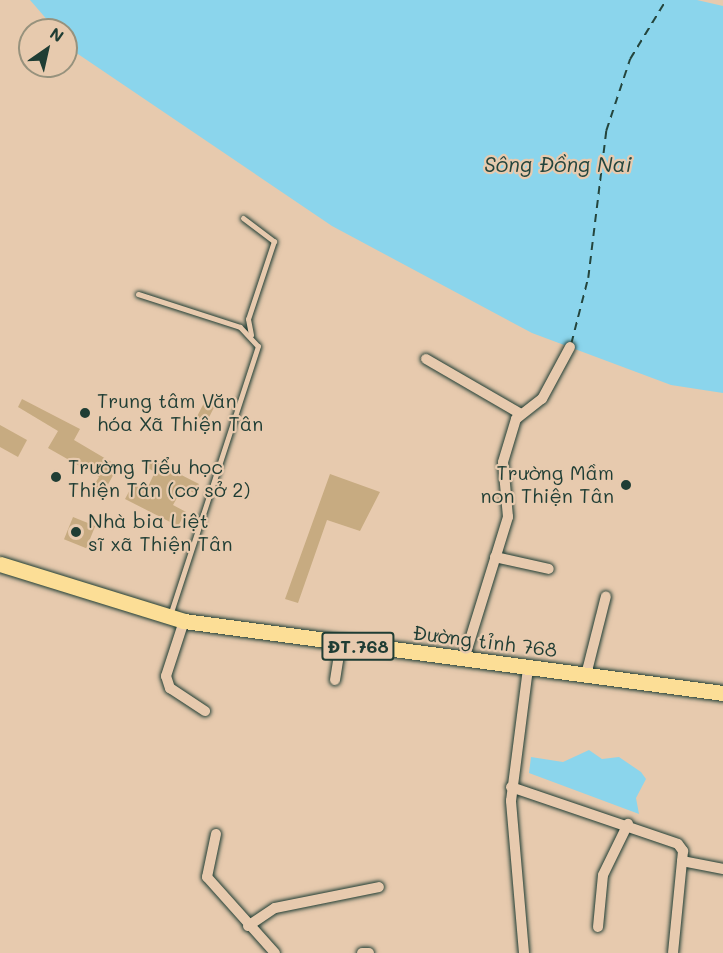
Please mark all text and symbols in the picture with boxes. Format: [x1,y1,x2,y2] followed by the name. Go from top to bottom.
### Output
[18,18,78,78] north arrow
[46,22,68,46] text: N
[484,151,632,177] water label: Sông Đồng Nai
[97,389,263,436] place label: Trung tâm Văn hóa Xã Thiện Tân
[78,406,92,420] marker: Trung tâm Văn hóa Xã Thiện Tân
[68,454,250,501] place label: Trường Tiểu học Thiện Tân (cơ sở 2)
[481,461,614,508] place label: Trường Mầm non Thiện Tân
[49,470,63,484] marker: Trường Tiểu học Thiện Tân (cơ sở 2)
[619,478,633,492] marker: Trường Mầm non Thiện Tân
[88,508,233,555] place label: Nhà bia Liệt sĩ xã Thiện Tân
[69,525,83,539] marker: Nhà bia Liệt sĩ xã Thiện Tân
[411,620,559,662] street label: Đường tỉnh 768
[320,631,395,661] road number: ĐT.768

